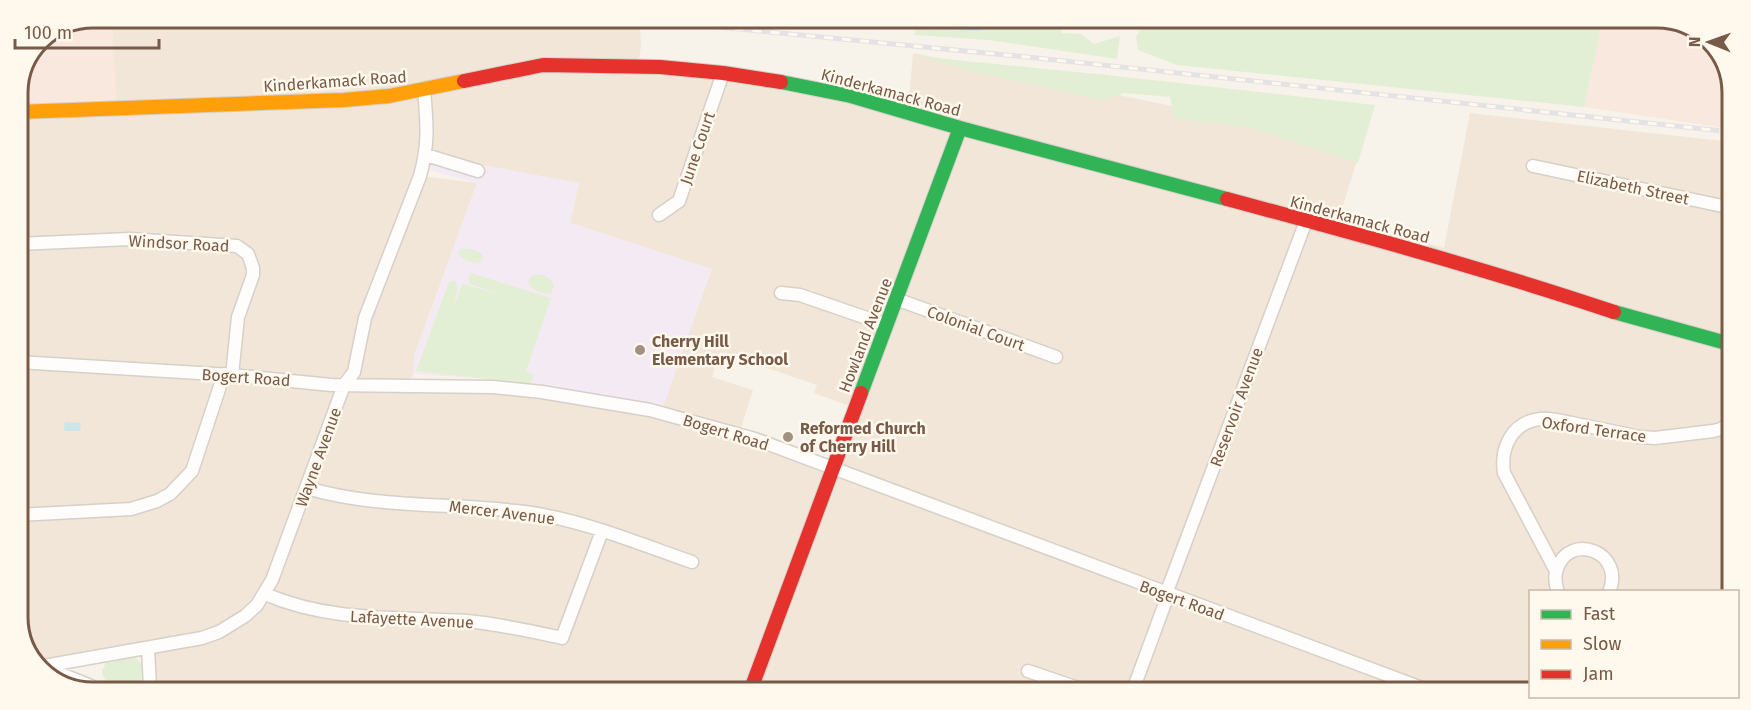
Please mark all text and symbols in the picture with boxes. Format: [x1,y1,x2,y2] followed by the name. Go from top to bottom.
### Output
[15,12,159,50] scale bar
[1679,12,1739,72] north arrow
[24,22,72,44] text: 100 m
[1685,36,1704,47] text: N
[819,65,963,120] street label: Kinderkamack Road
[263,67,407,96] street label: Kinderkamack Road
[676,109,719,187] street label: June Court
[1575,166,1691,209] street label: Elizabeth Street
[1288,192,1432,247] street label: Kinderkamack Road
[128,231,230,256] street label: Windsor Road
[835,275,896,395] street label: Howland Avenue
[924,302,1027,355] street label: Colonial Court
[652,332,788,369] place label: Cherry Hill Elementary School
[633,343,647,357] marker: Cherry Hill Elementary School
[1206,345,1267,469] street label: Reservoir Avenue
[201,365,291,390] street label: Bogert Road
[292,405,345,510] street label: Wayne Avenue
[681,410,771,455] street label: Bogert Road
[1540,413,1647,446] street label: Oxford Terrace
[800,419,926,456] place label: Reformed Church of Cherry Hill
[781,430,795,444] marker: Reformed Church of Cherry Hill
[448,497,556,528] street label: Mercer Avenue
[1137,576,1227,625] street label: Bogert Road
[1529,590,1739,698] legend
[1583,603,1616,625] text: Fast
[350,607,474,632] street label: Lafayette Avenue
[1583,633,1622,655] text: Slow
[1583,663,1614,685] text: Jam

